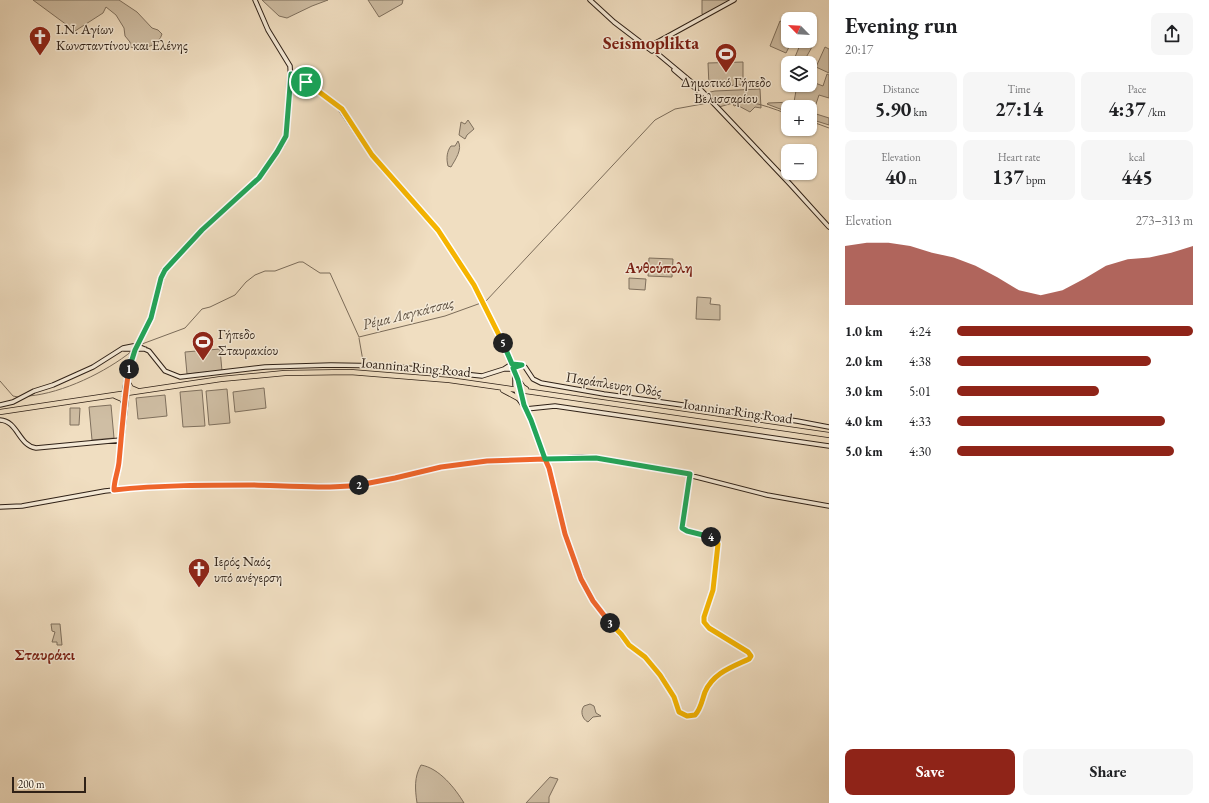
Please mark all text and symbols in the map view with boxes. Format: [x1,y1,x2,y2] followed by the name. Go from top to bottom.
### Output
[845,11,958,40] text: Evening run
[781,12,817,48] north arrow
[781,12,817,180] map controls
[1151,13,1193,55] button: share
[56,20,188,54] place label: Ι.Ν. Αγίων Κωνσταντίνου και Ελένης
[27,24,53,57] church icon: Ι.Ν. Αγίων Κωνσταντίνου και Ελένης
[603,31,699,54] district label: Seismoplikta
[713,41,739,74] sports icon: Δημοτικό Γήπεδο Βελισσαρίου
[845,41,873,58] text: 20:17
[781,56,817,92] button: layers
[289,65,323,99] pin
[295,71,317,93] icon: arrive
[681,73,771,107] place label: Δημοτικό Γήπεδο Βελισσαρίου
[883,82,919,96] text: Distance
[1008,82,1030,96] text: Time
[1128,82,1146,96] text: Pace
[875,96,911,122] text: 5.90
[995,96,1043,122] text: 27:14
[1108,96,1146,122] text: 4:37
[781,100,817,136] button: +
[911,105,927,119] text: km
[1146,105,1166,119] text: /km
[781,144,817,180] button: −
[881,150,921,164] text: Elevation
[998,150,1040,164] text: Heart rate
[1129,150,1145,164] text: kcal
[885,164,906,190] text: 40
[992,164,1024,190] text: 137
[1121,164,1153,190] text: 445
[906,173,917,187] text: m
[1024,173,1046,187] text: bpm
[845,212,892,229] text: Elevation
[1136,212,1193,229] text: 273–313 m
[624,258,693,277] district label: Ανθούπολη
[360,292,457,335] water label: Ρέμα Λαγκάτσας
[845,323,883,340] text: 1.0 km
[909,323,931,340] text: 4:24
[218,325,278,359] place label: Γήπεδο Σταυρακίου
[190,329,216,362] sports icon: Γήπεδο Σταυρακίου
[493,333,513,353] pin: 5
[500,336,506,350] text: 5
[360,353,472,381] street label: Ioannina Ring Road
[845,353,883,370] text: 2.0 km
[909,353,931,370] text: 4:38
[119,359,139,379] pin: 1
[126,362,132,376] text: 1
[565,368,663,401] street label: Παράπλευρη Οδός
[845,383,883,400] text: 3.0 km
[909,383,931,400] text: 5:01
[682,394,795,428] street label: Ioannina Ring Road
[845,413,883,430] text: 4.0 km
[909,413,931,430] text: 4:33
[845,443,883,460] text: 5.0 km
[909,443,931,460] text: 4:30
[349,475,369,495] pin: 2
[356,478,362,492] text: 2
[701,527,721,547] pin: 4
[708,530,714,544] text: 4
[214,552,282,586] place label: Ιερός Ναός υπό ανέγερση
[186,556,212,589] church icon: Ιερός Ναός υπό ανέγερση
[600,613,620,633] pin: 3
[607,616,613,630] text: 3
[15,644,76,665] district label: Σταυράκι
[845,749,1015,795] button: Save
[1023,749,1193,795] button: Share
[12,775,86,794] scale bar
[18,777,45,791] text: 200 m

